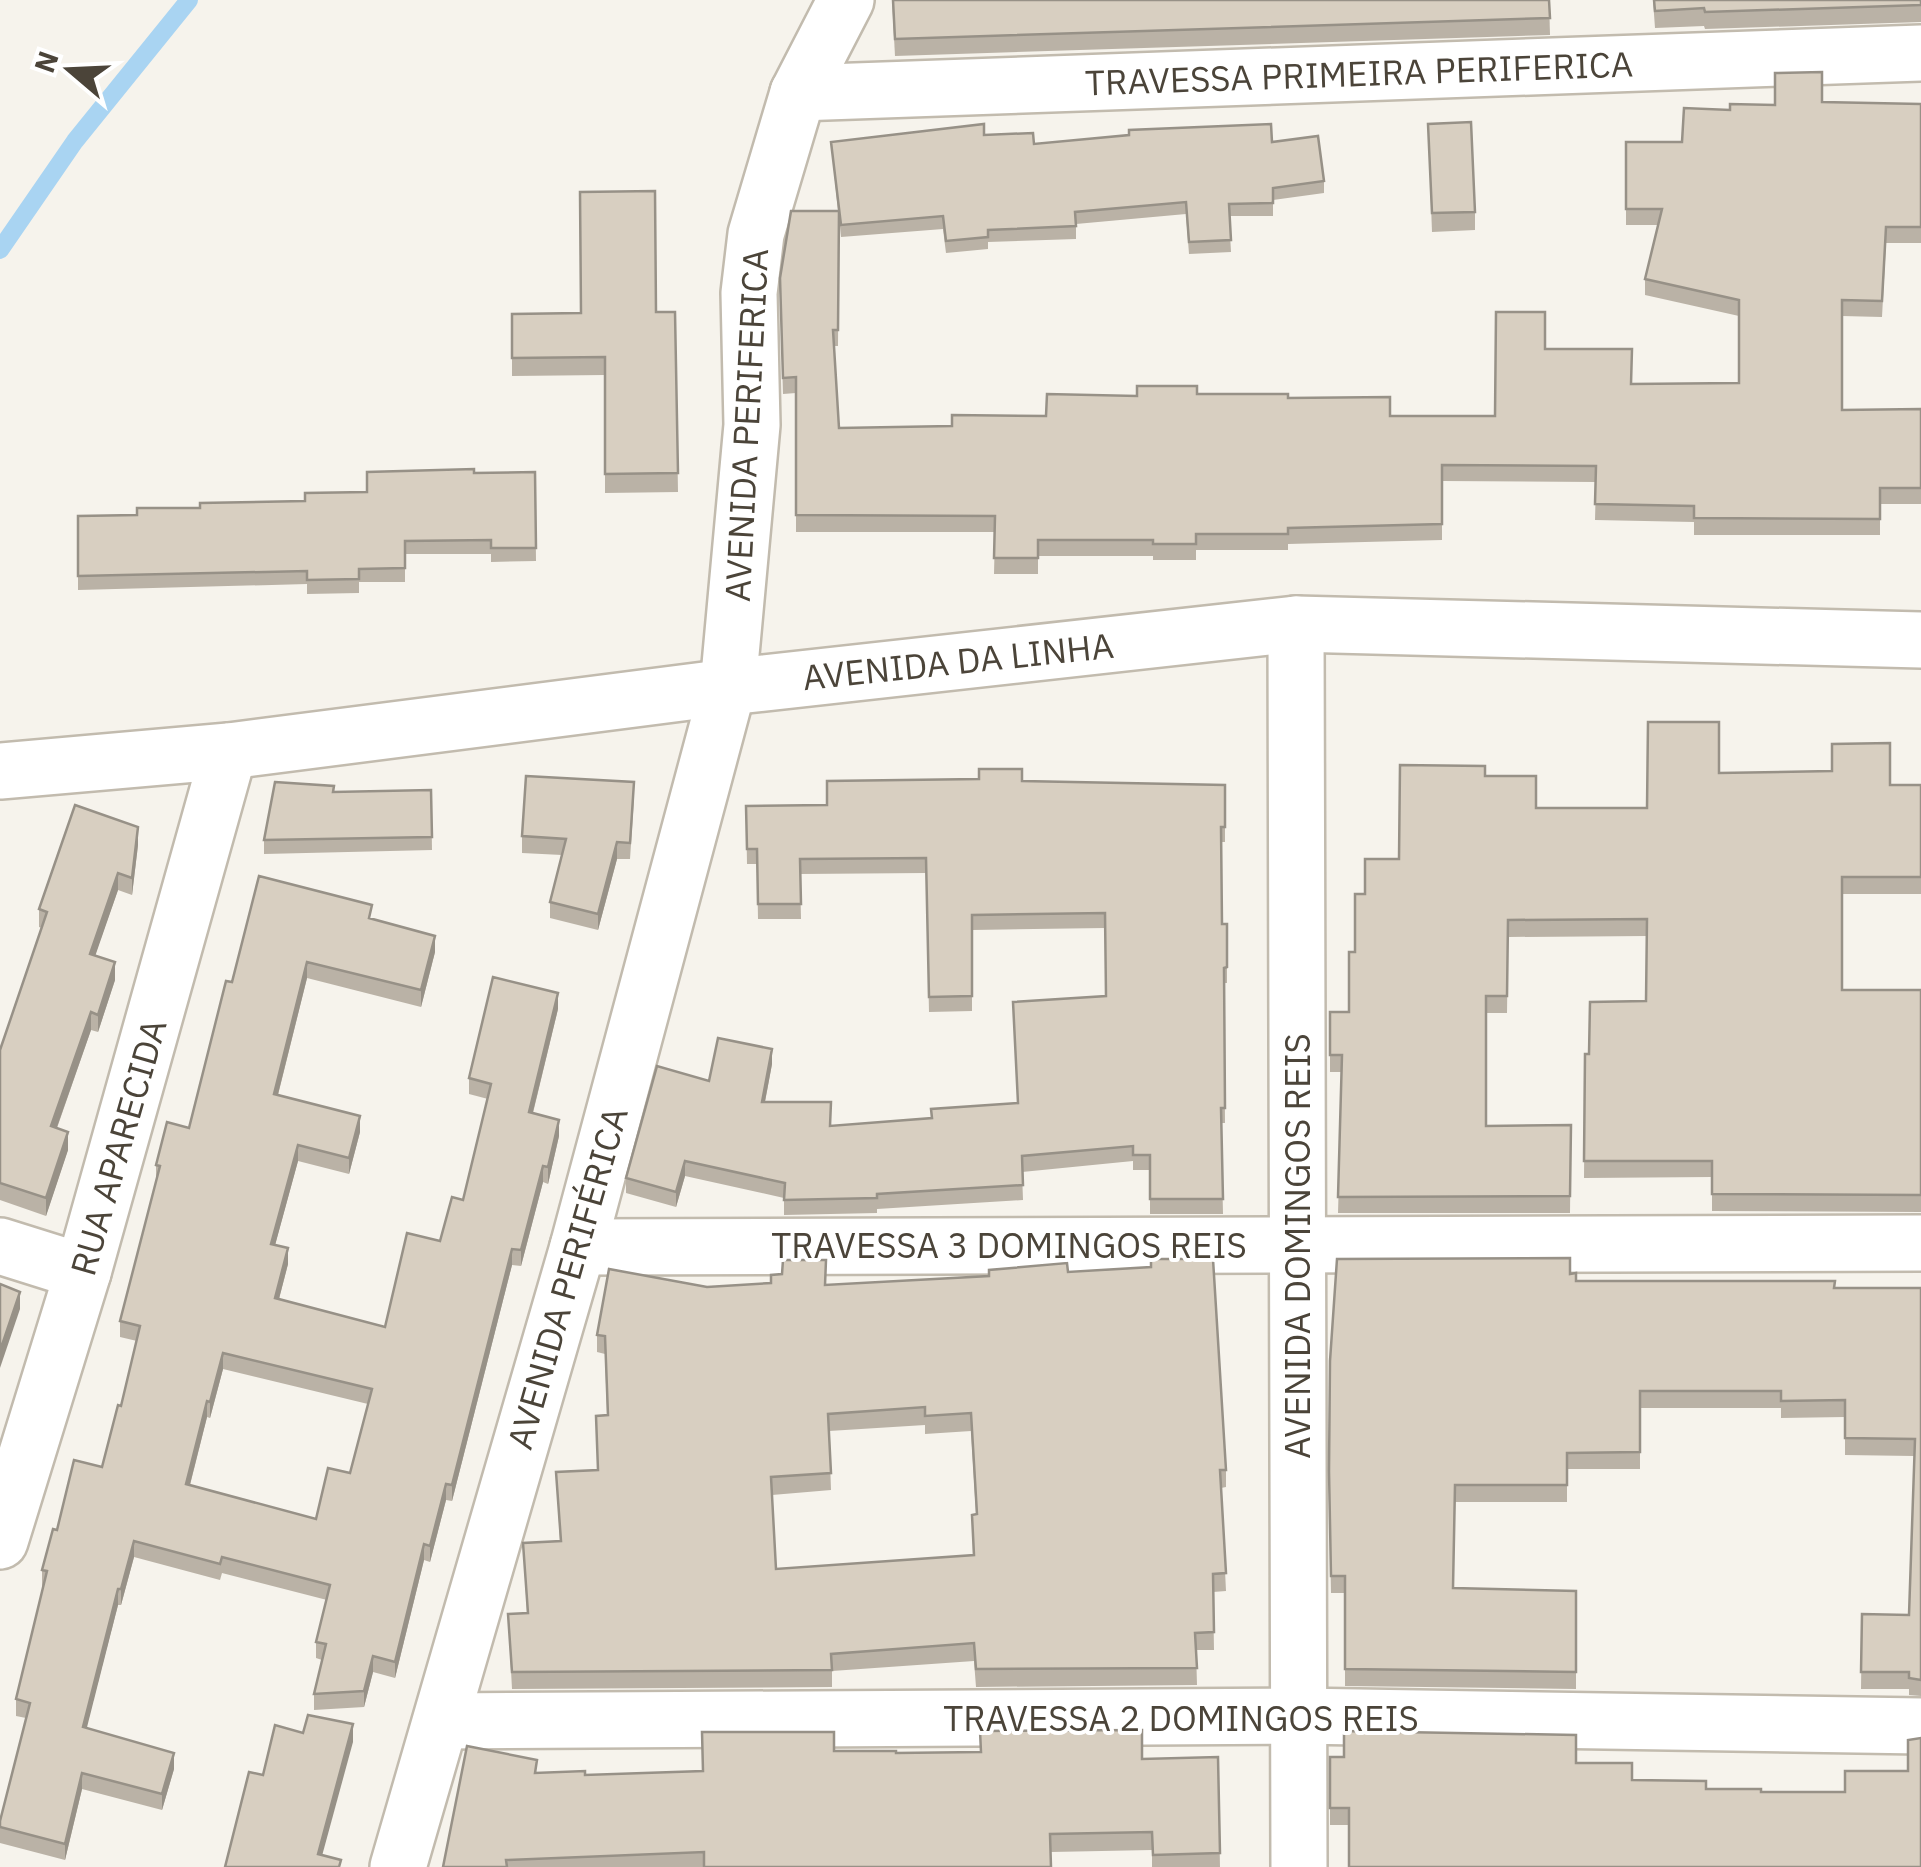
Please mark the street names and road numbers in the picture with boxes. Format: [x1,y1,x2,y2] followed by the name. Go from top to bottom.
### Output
[1084,40,1634,106] street label: TRAVESSA PRIMEIRA PERIFERICA
[714,247,778,603] street label: AVENIDA PERIFERICA
[800,622,1116,700] street label: AVENIDA DA LINHA
[59,1014,177,1280] street label: RUA APARECIDA
[1274,1033,1320,1459] street label: AVENIDA DOMINGOS REIS
[496,1102,638,1454] street label: AVENIDA PERIFÉRICA
[771,1222,1247,1268] street label: TRAVESSA 3 DOMINGOS REIS
[943,1695,1419,1741] street label: TRAVESSA 2 DOMINGOS REIS

